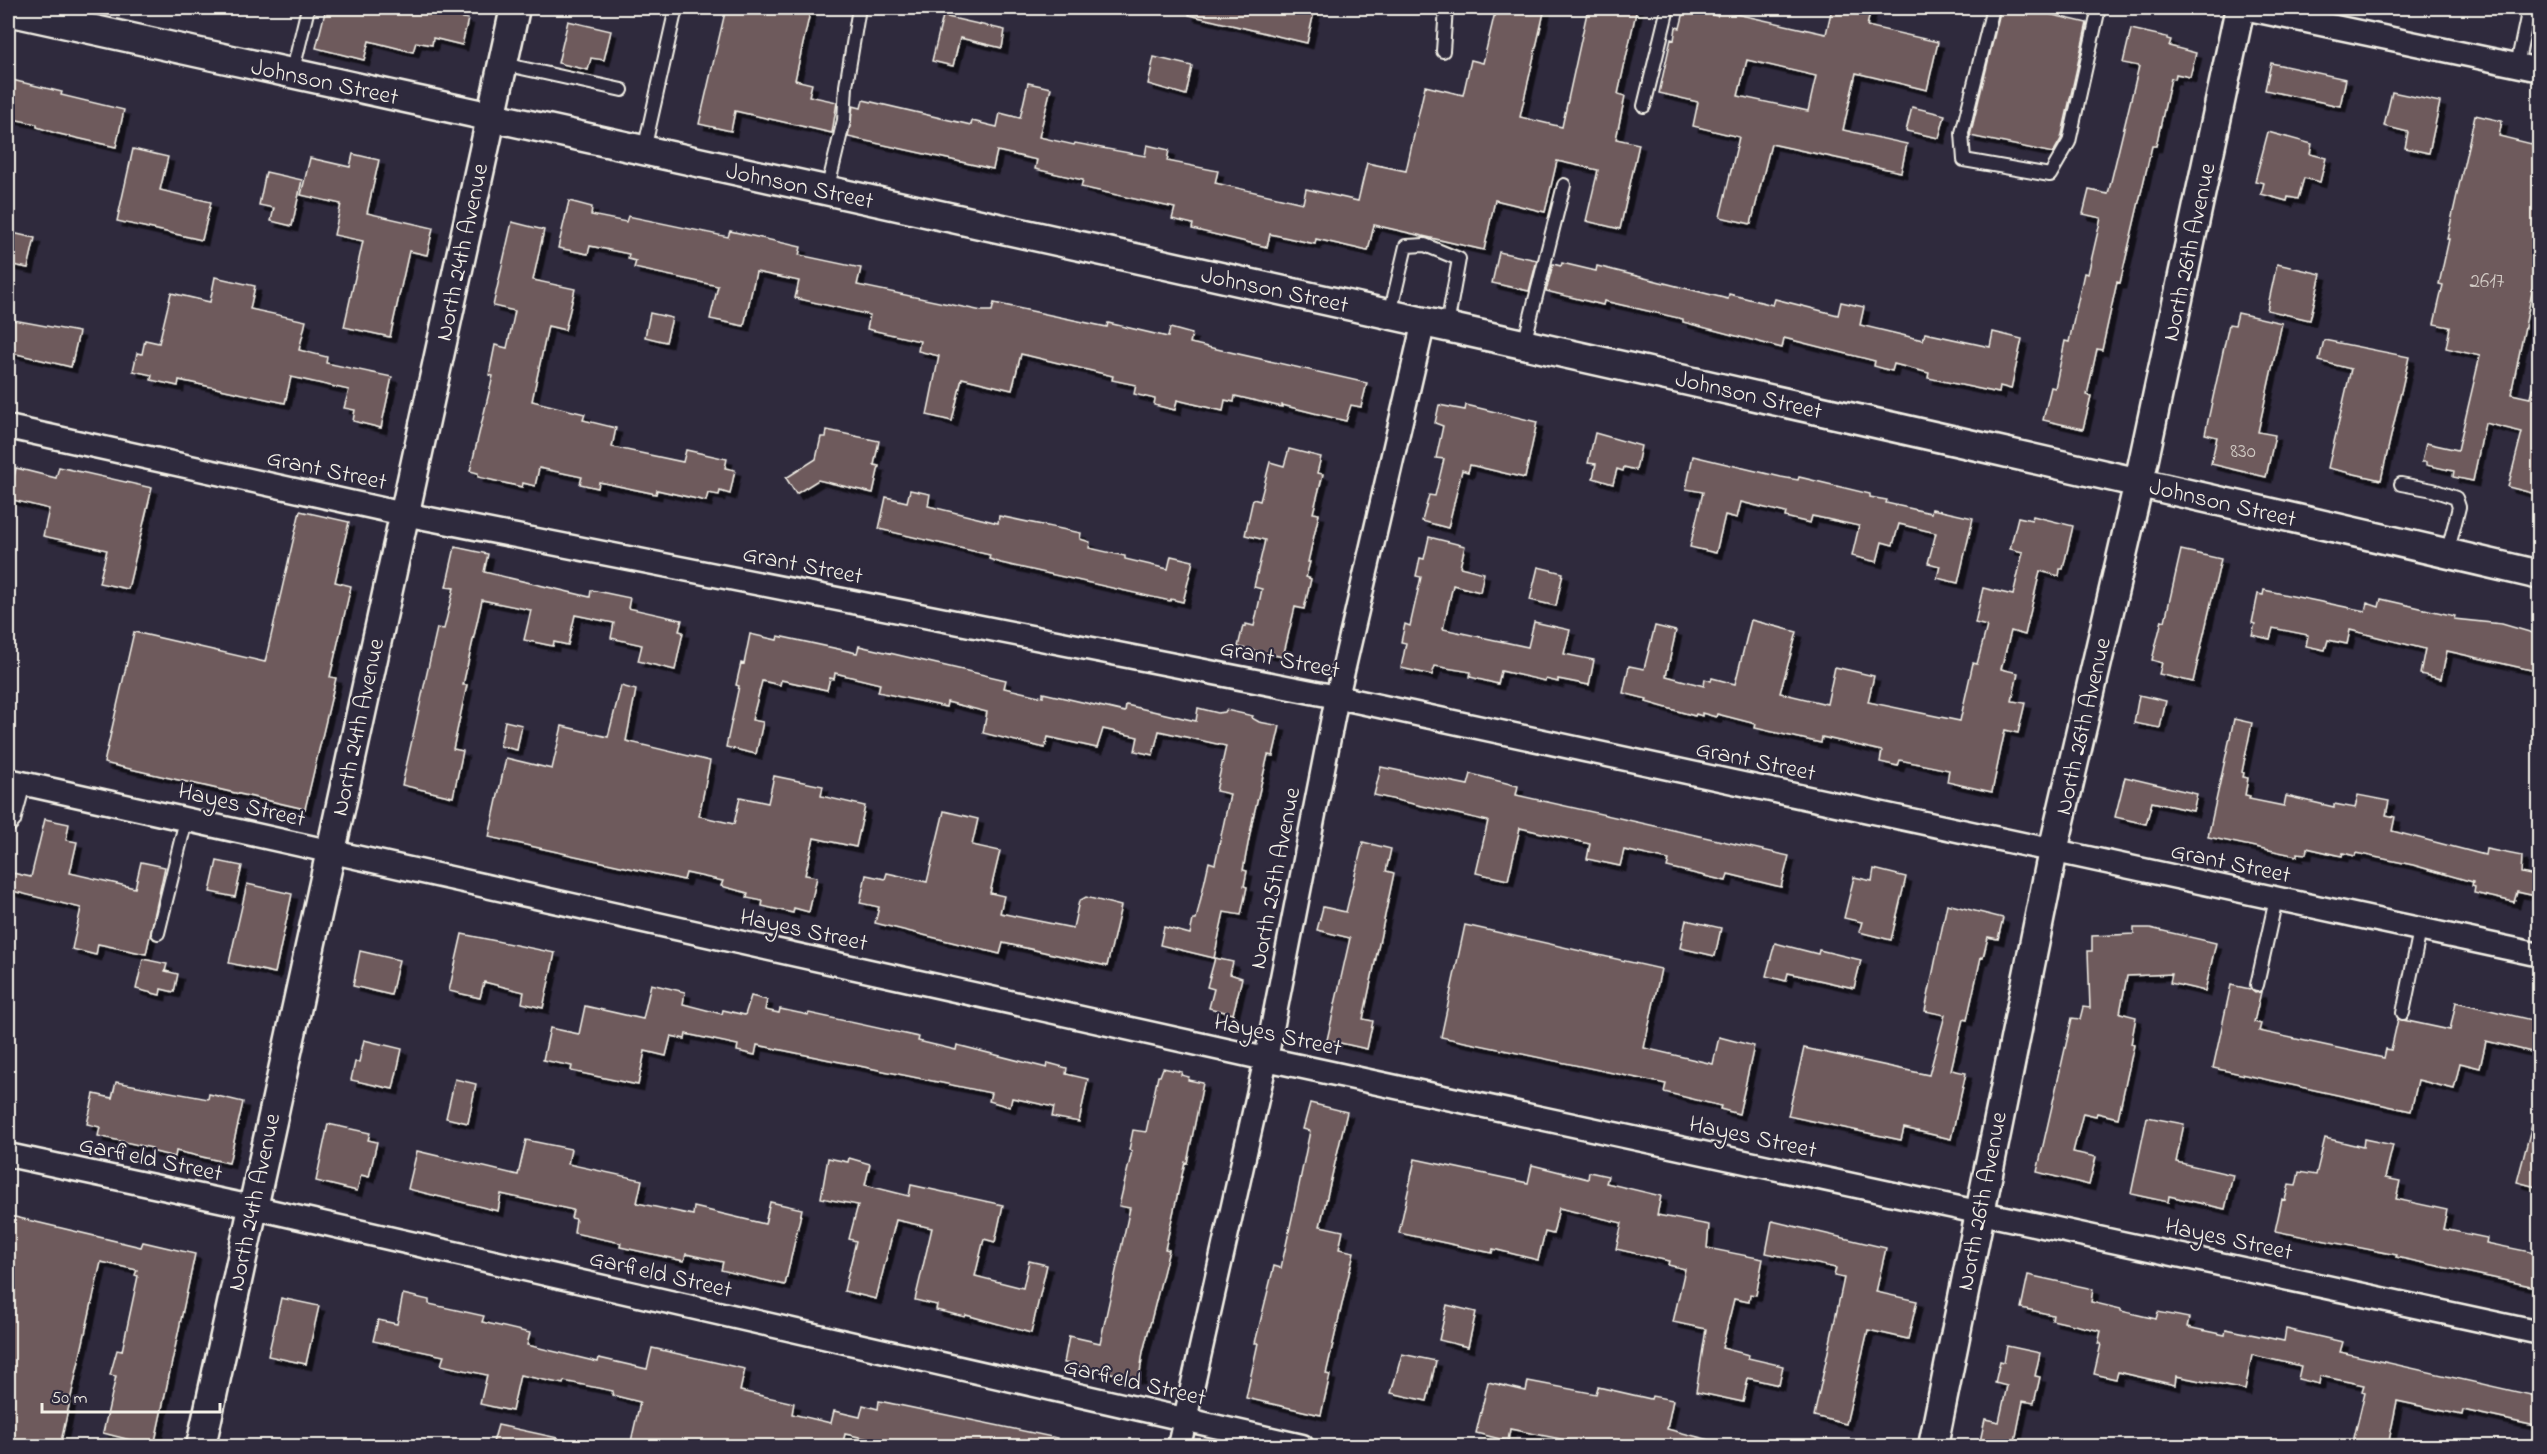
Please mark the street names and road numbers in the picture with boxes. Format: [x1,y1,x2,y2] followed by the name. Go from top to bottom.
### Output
[248,51,401,116] street label: Johnson Street
[723,155,876,220] street label: Johnson Street
[428,160,499,344] street label: North 24th Avenue
[2154,160,2226,345] street label: North 26th Avenue
[1198,259,1351,324] street label: Johnson Street
[1672,363,1825,430] street label: Johnson Street
[263,442,390,501] street label: Grant Street
[2146,471,2299,538] street label: Johnson Street
[739,538,866,595] street label: Grant Street
[1216,632,1343,689] street label: Grant Street
[2047,634,2122,819] street label: North 26th Avenue
[324,635,395,819] street label: North 24th Avenue
[1692,733,1819,792] street label: Grant Street
[174,775,309,839] street label: Hayes Street
[1242,784,1311,972] street label: North 25th Avenue
[2167,835,2294,894] street label: Grant Street
[736,901,871,963] street label: Hayes Street
[1210,1006,1345,1068] street label: Hayes Street
[1685,1108,1820,1170] street label: Hayes Street
[1949,1109,2018,1294] street label: North 26th Avenue
[220,1110,291,1294] street label: North 24th Avenue
[76,1128,225,1193] street label: Garfield Street
[2161,1210,2296,1272] street label: Hayes Street
[586,1242,735,1309] street label: Garfield Street
[1060,1350,1209,1417] street label: Garfield Street

